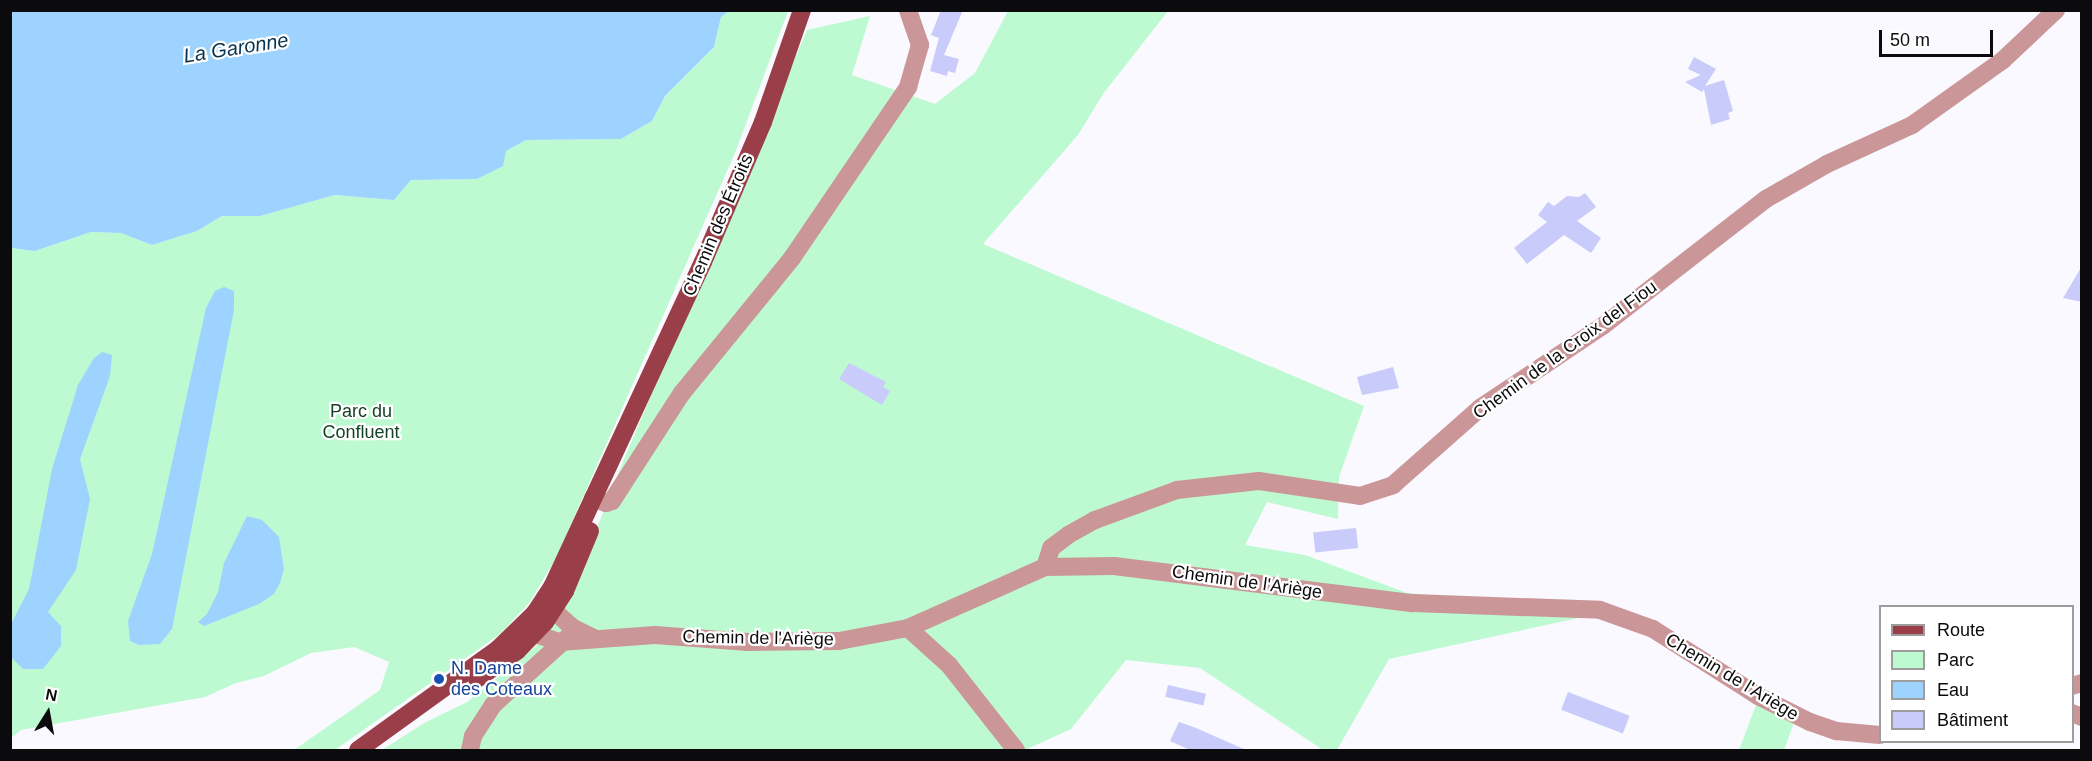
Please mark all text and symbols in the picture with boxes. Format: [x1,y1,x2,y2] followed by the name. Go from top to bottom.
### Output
[1882,18,1996,56] scale bar
[182,28,290,68] water label: La Garonne
[1890,30,1930,50] text: 50 m
[678,151,758,299] street label: Chemin des Étroits
[1469,276,1661,424] street label: Chemin de la Croix del Fiou
[322,401,400,444] park label: Parc du Confluent
[1170,561,1324,603] street label: Chemin de l'Ariège
[1879,605,2074,743] legend
[1937,620,1985,640] text: Route
[682,626,834,650] street label: Chemin de l'Ariège
[1662,629,1802,725] street label: Chemin de l'Ariège
[1937,650,1974,670] text: Parc
[451,658,552,700] place label: N. Dame des Coteaux
[432,672,446,686] marker: N. Dame des Coteaux
[1937,680,1969,700] text: Eau
[18,683,78,743] north arrow
[44,685,59,704] text: N
[1937,710,2008,730] text: Bâtiment

